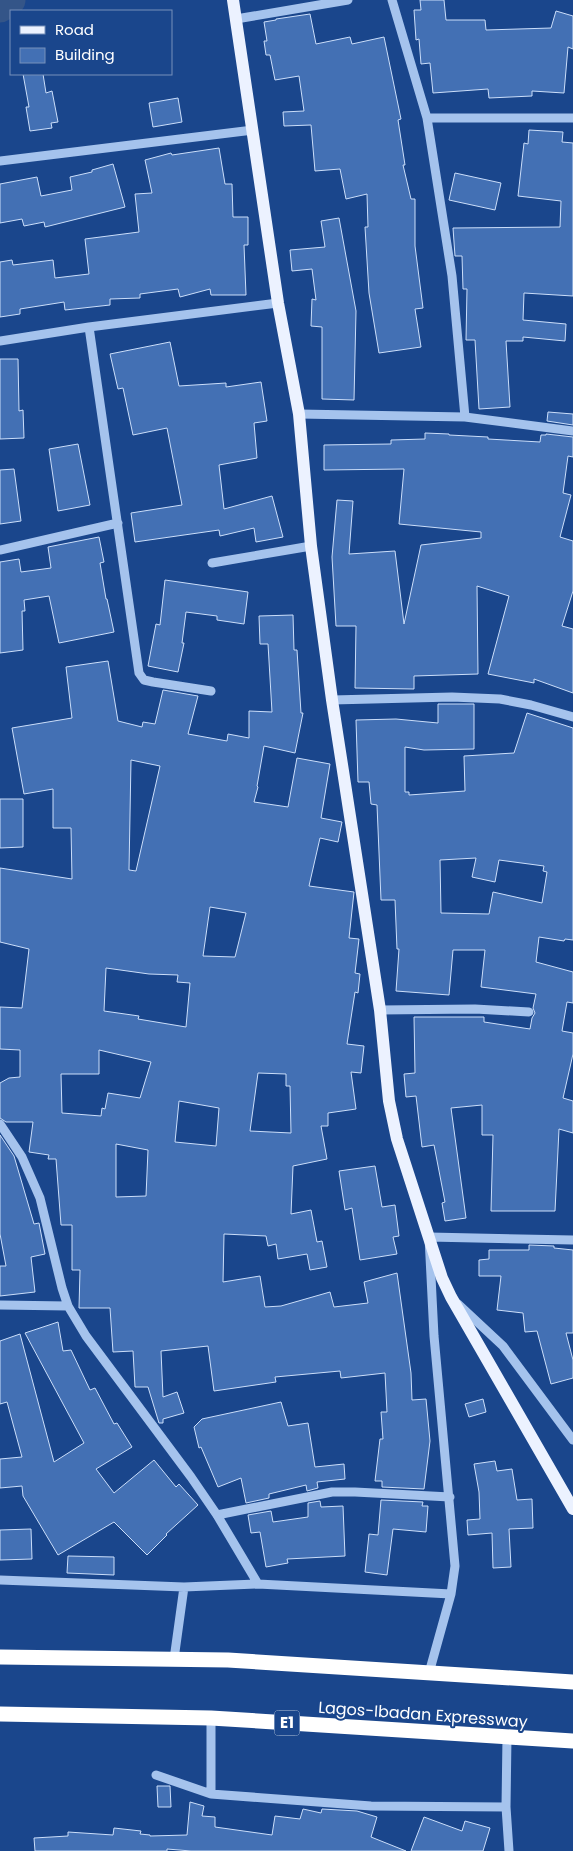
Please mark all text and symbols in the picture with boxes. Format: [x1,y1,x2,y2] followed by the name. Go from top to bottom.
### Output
[10,10,172,75] legend
[55,19,94,40] text: Road
[55,44,115,65] text: Building
[317,1696,528,1733] street label: Lagos-Ibadan Expressway
[274,1710,300,1736] road number: E1

